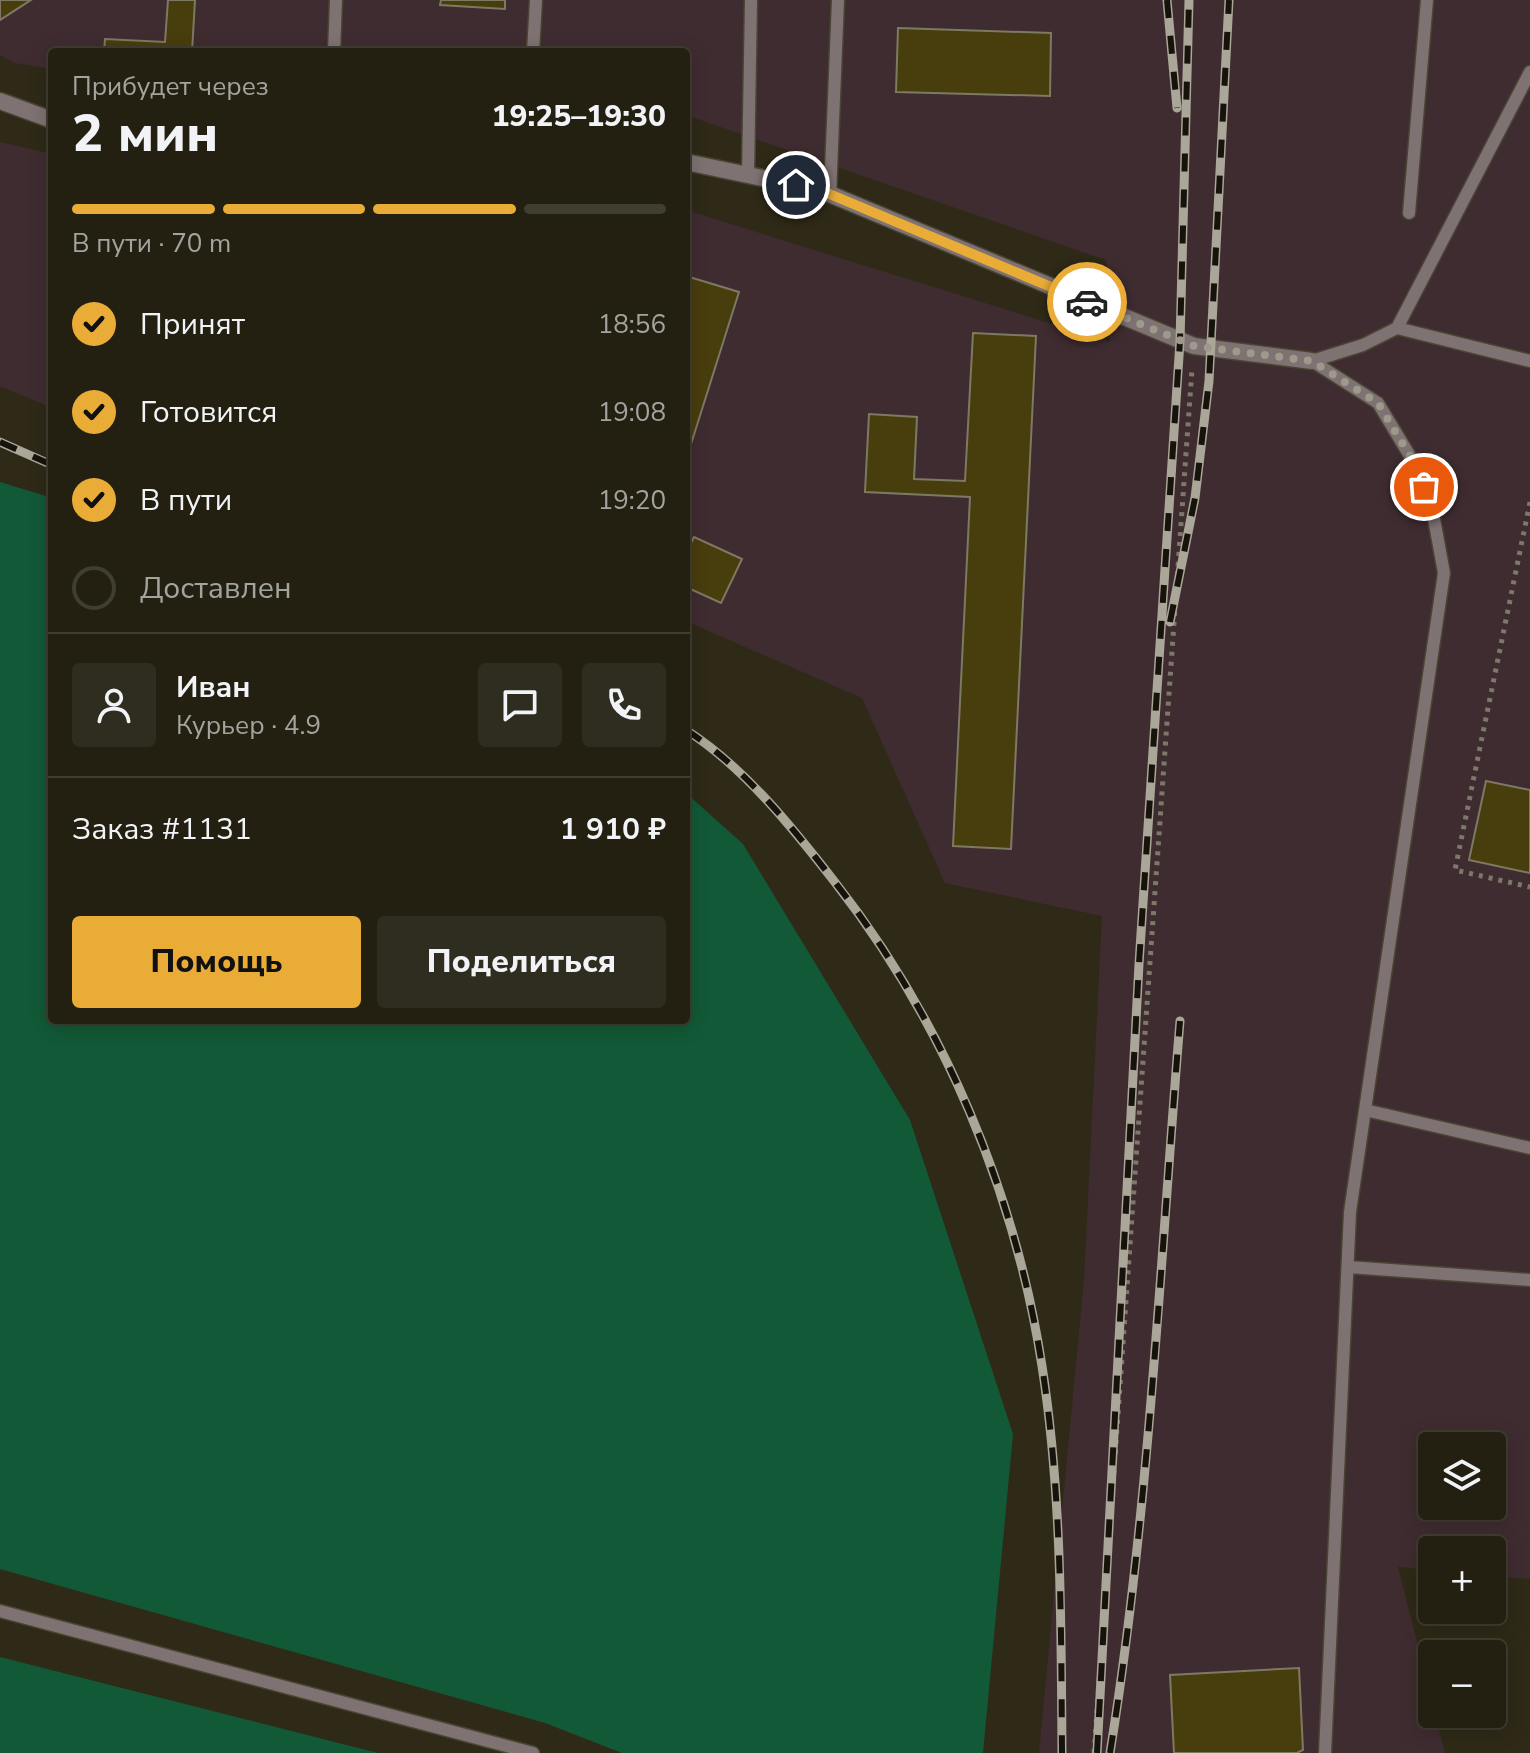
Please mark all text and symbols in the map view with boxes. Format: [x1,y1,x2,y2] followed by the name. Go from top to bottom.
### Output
[72,69,269,104] text: Прибудет через
[491,96,666,137] text: 19:25–19:30
[72,98,218,169] text: 2 мин
[762,151,830,219] pin
[774,163,818,207] icon: home
[72,226,231,261] text: В пути · 70 m
[1047,262,1127,342] courier
[1065,280,1109,324] icon: car
[72,302,116,346] icon: check
[140,304,245,345] text: Принят
[598,307,666,342] text: 18:56
[72,390,116,434] icon: check
[140,392,277,433] text: Готовится
[598,395,666,430] text: 19:08
[1390,453,1458,521] pin
[1402,465,1446,509] icon: bag
[72,478,116,522] icon: check
[140,480,232,521] text: В пути
[598,483,666,518] text: 19:20
[140,568,292,609] text: Доставлен
[72,663,156,747] button: person
[478,663,562,747] button: chat
[582,663,666,747] button: phone
[176,667,251,708] text: Иван
[176,708,321,743] text: Курьер · 4.9
[72,809,252,850] text: Заказ #1131
[560,809,666,850] text: 1 910 ₽
[72,916,361,1008] button: Помощь
[377,916,666,1008] button: Поделиться
[1418,1432,1506,1728] map controls
[1418,1432,1506,1520] button: layers
[1418,1536,1506,1624] button: +
[1418,1640,1506,1728] button: −

